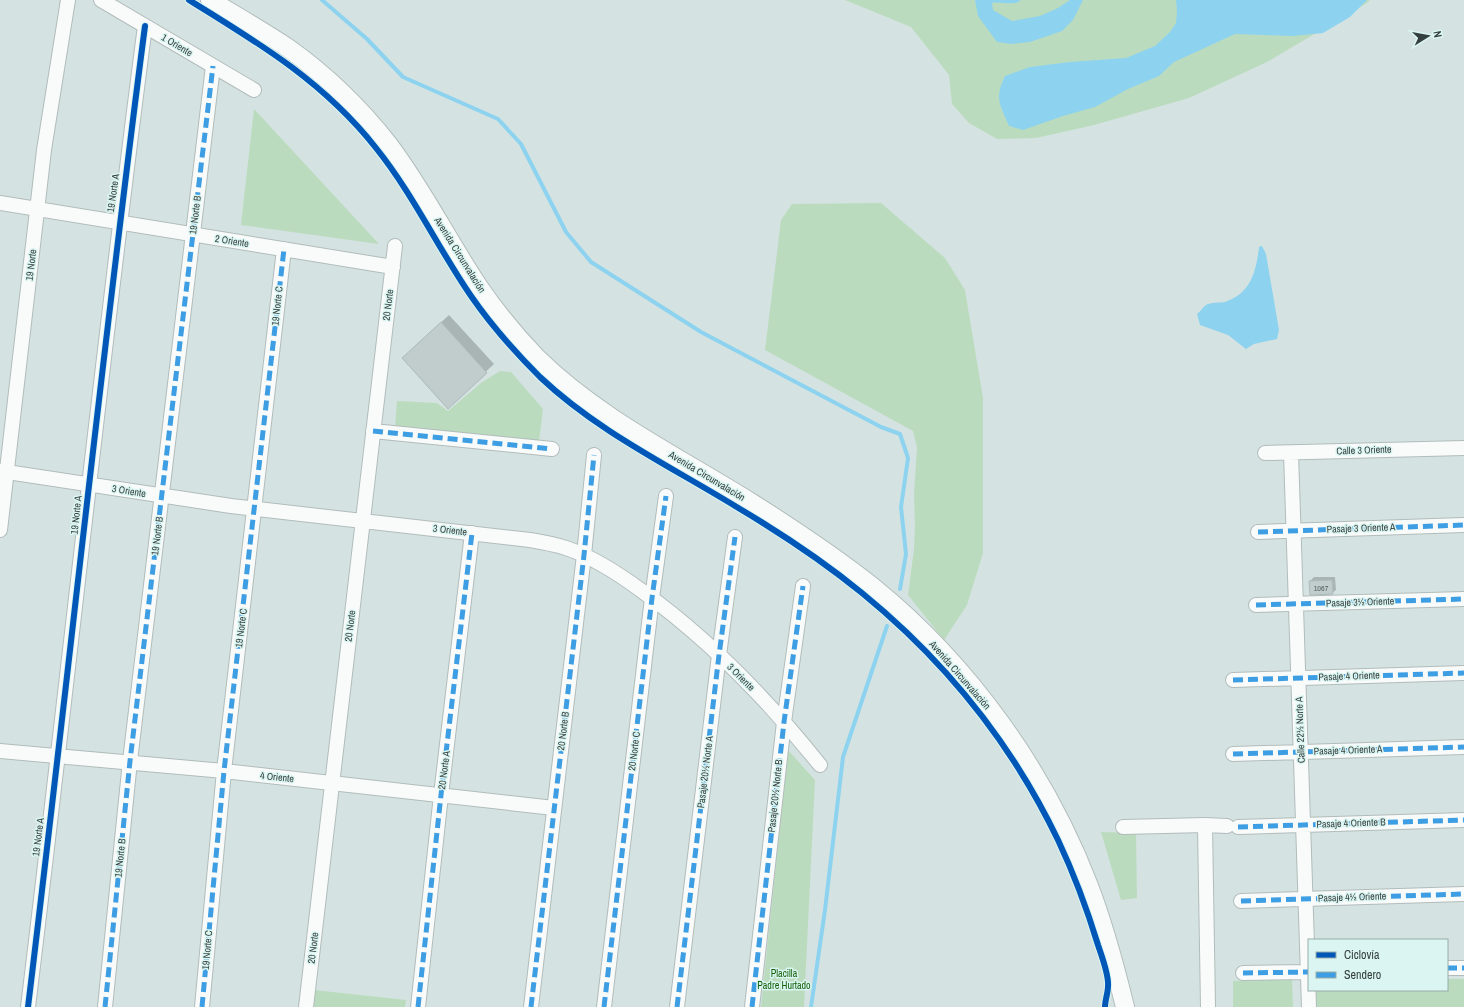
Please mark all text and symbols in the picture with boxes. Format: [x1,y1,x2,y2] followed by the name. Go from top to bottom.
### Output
[1408,16,1448,56] north arrow
[1430,30,1445,39] text: N
[159,31,195,60] street label: 1 Oriente
[104,172,122,213] street label: 19 Norte A
[186,194,204,235] street label: 19 Norte B
[431,214,489,295] street label: Avenida Circunvalación
[214,232,250,250] street label: 2 Oriente
[23,248,39,281] street label: 19 Norte
[268,286,286,326] street label: 19 Norte C
[380,288,396,321] street label: 20 Norte
[1336,443,1392,457] street label: Calle 3 Oriente
[666,448,748,504] street label: Avenida Circunvalación
[111,482,147,500] street label: 3 Oriente
[68,495,85,535] street label: 19 Norte A
[148,515,166,556] street label: 19 Norte B
[1326,520,1396,536] street label: Pasaje 3 Oriente A
[432,521,468,539] street label: 3 Oriente
[1314,583,1329,593] house number: 1067
[1326,594,1395,610] street label: Pasaje 3½ Oriente
[232,607,250,648] street label: 19 Norte C
[342,609,358,642] street label: 20 Norte
[926,637,993,712] street label: Avenida Circunvalación
[724,660,758,694] street label: 3 Oriente
[1318,668,1380,684] street label: Pasaje 4 Oriente
[1292,696,1308,763] street label: Calle 22½ Norte A
[554,710,572,751] street label: 20 Norte B
[625,730,643,771] street label: 20 Norte C
[694,734,716,809] street label: Pasaje 20½ Norte A
[1313,742,1383,758] street label: Pasaje 4 Oriente A
[435,749,453,790] street label: 20 Norte A
[765,758,785,833] street label: Pasaje 20½ Norte B
[259,769,295,785] street label: 4 Oriente
[1316,815,1386,831] street label: Pasaje 4 Oriente B
[29,816,47,857] street label: 19 Norte A
[111,837,129,878] street label: 19 Norte B
[1318,889,1387,905] street label: Pasaje 4½ Oriente
[199,930,215,970] street label: 19 Norte C
[305,931,321,964] street label: 20 Norte
[1308,939,1448,991] legend
[1344,947,1380,963] text: Ciclovía
[757,967,811,992] park label: Placilla Padre Hurtado
[1344,967,1381,983] text: Sendero

